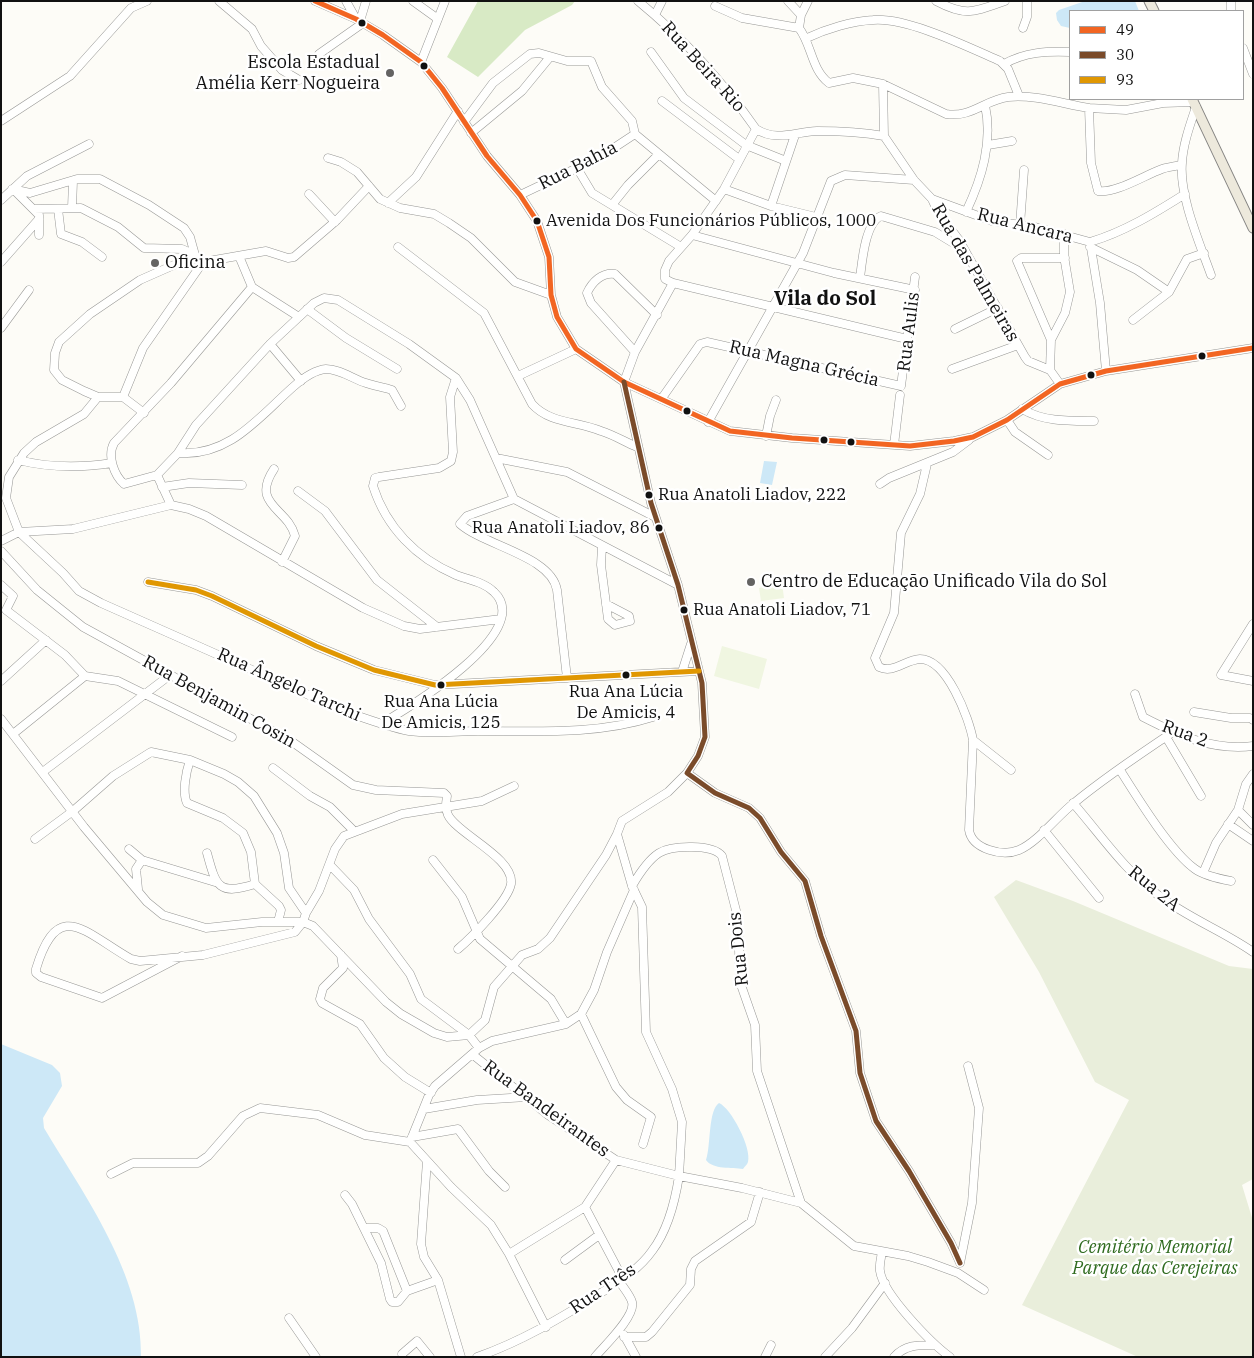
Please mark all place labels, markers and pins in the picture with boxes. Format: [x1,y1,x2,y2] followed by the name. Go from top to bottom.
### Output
[357,18,367,28] unlabelled marker
[196,52,380,94] place label: Escola Estadual Amélia Kerr Nogueira
[419,61,429,71] unlabelled marker
[384,67,396,79] marker: Escola Estadual Amélia Kerr Nogueira
[546,211,876,231] place label: Avenida Dos Funcionários Públicos, 1000
[532,216,542,226] marker: Avenida Dos Funcionários Públicos, 1000
[165,252,226,274] place label: Oficina
[149,257,161,269] marker: Oficina
[1197,351,1207,361] unlabelled marker
[1086,370,1096,380] unlabelled marker
[682,406,692,416] unlabelled marker
[819,435,829,445] unlabelled marker
[846,437,856,447] unlabelled marker
[658,485,846,505] place label: Rua Anatoli Liadov, 222
[644,490,654,500] marker: Rua Anatoli Liadov, 222
[472,518,650,538] place label: Rua Anatoli Liadov, 86
[654,523,664,533] marker: Rua Anatoli Liadov, 86
[761,571,1107,593] place label: Centro de Educação Unificado Vila do Sol
[745,576,757,588] marker: Centro de Educação Unificado Vila do Sol
[693,600,871,620] place label: Rua Anatoli Liadov, 71
[679,605,689,615] marker: Rua Anatoli Liadov, 71
[621,670,631,680] marker: Rua Ana Lúcia De Amicis, 4
[436,680,446,690] marker: Rua Ana Lúcia De Amicis, 125
[569,682,683,722] place label: Rua Ana Lúcia De Amicis, 4
[381,692,501,732] place label: Rua Ana Lúcia De Amicis, 125

